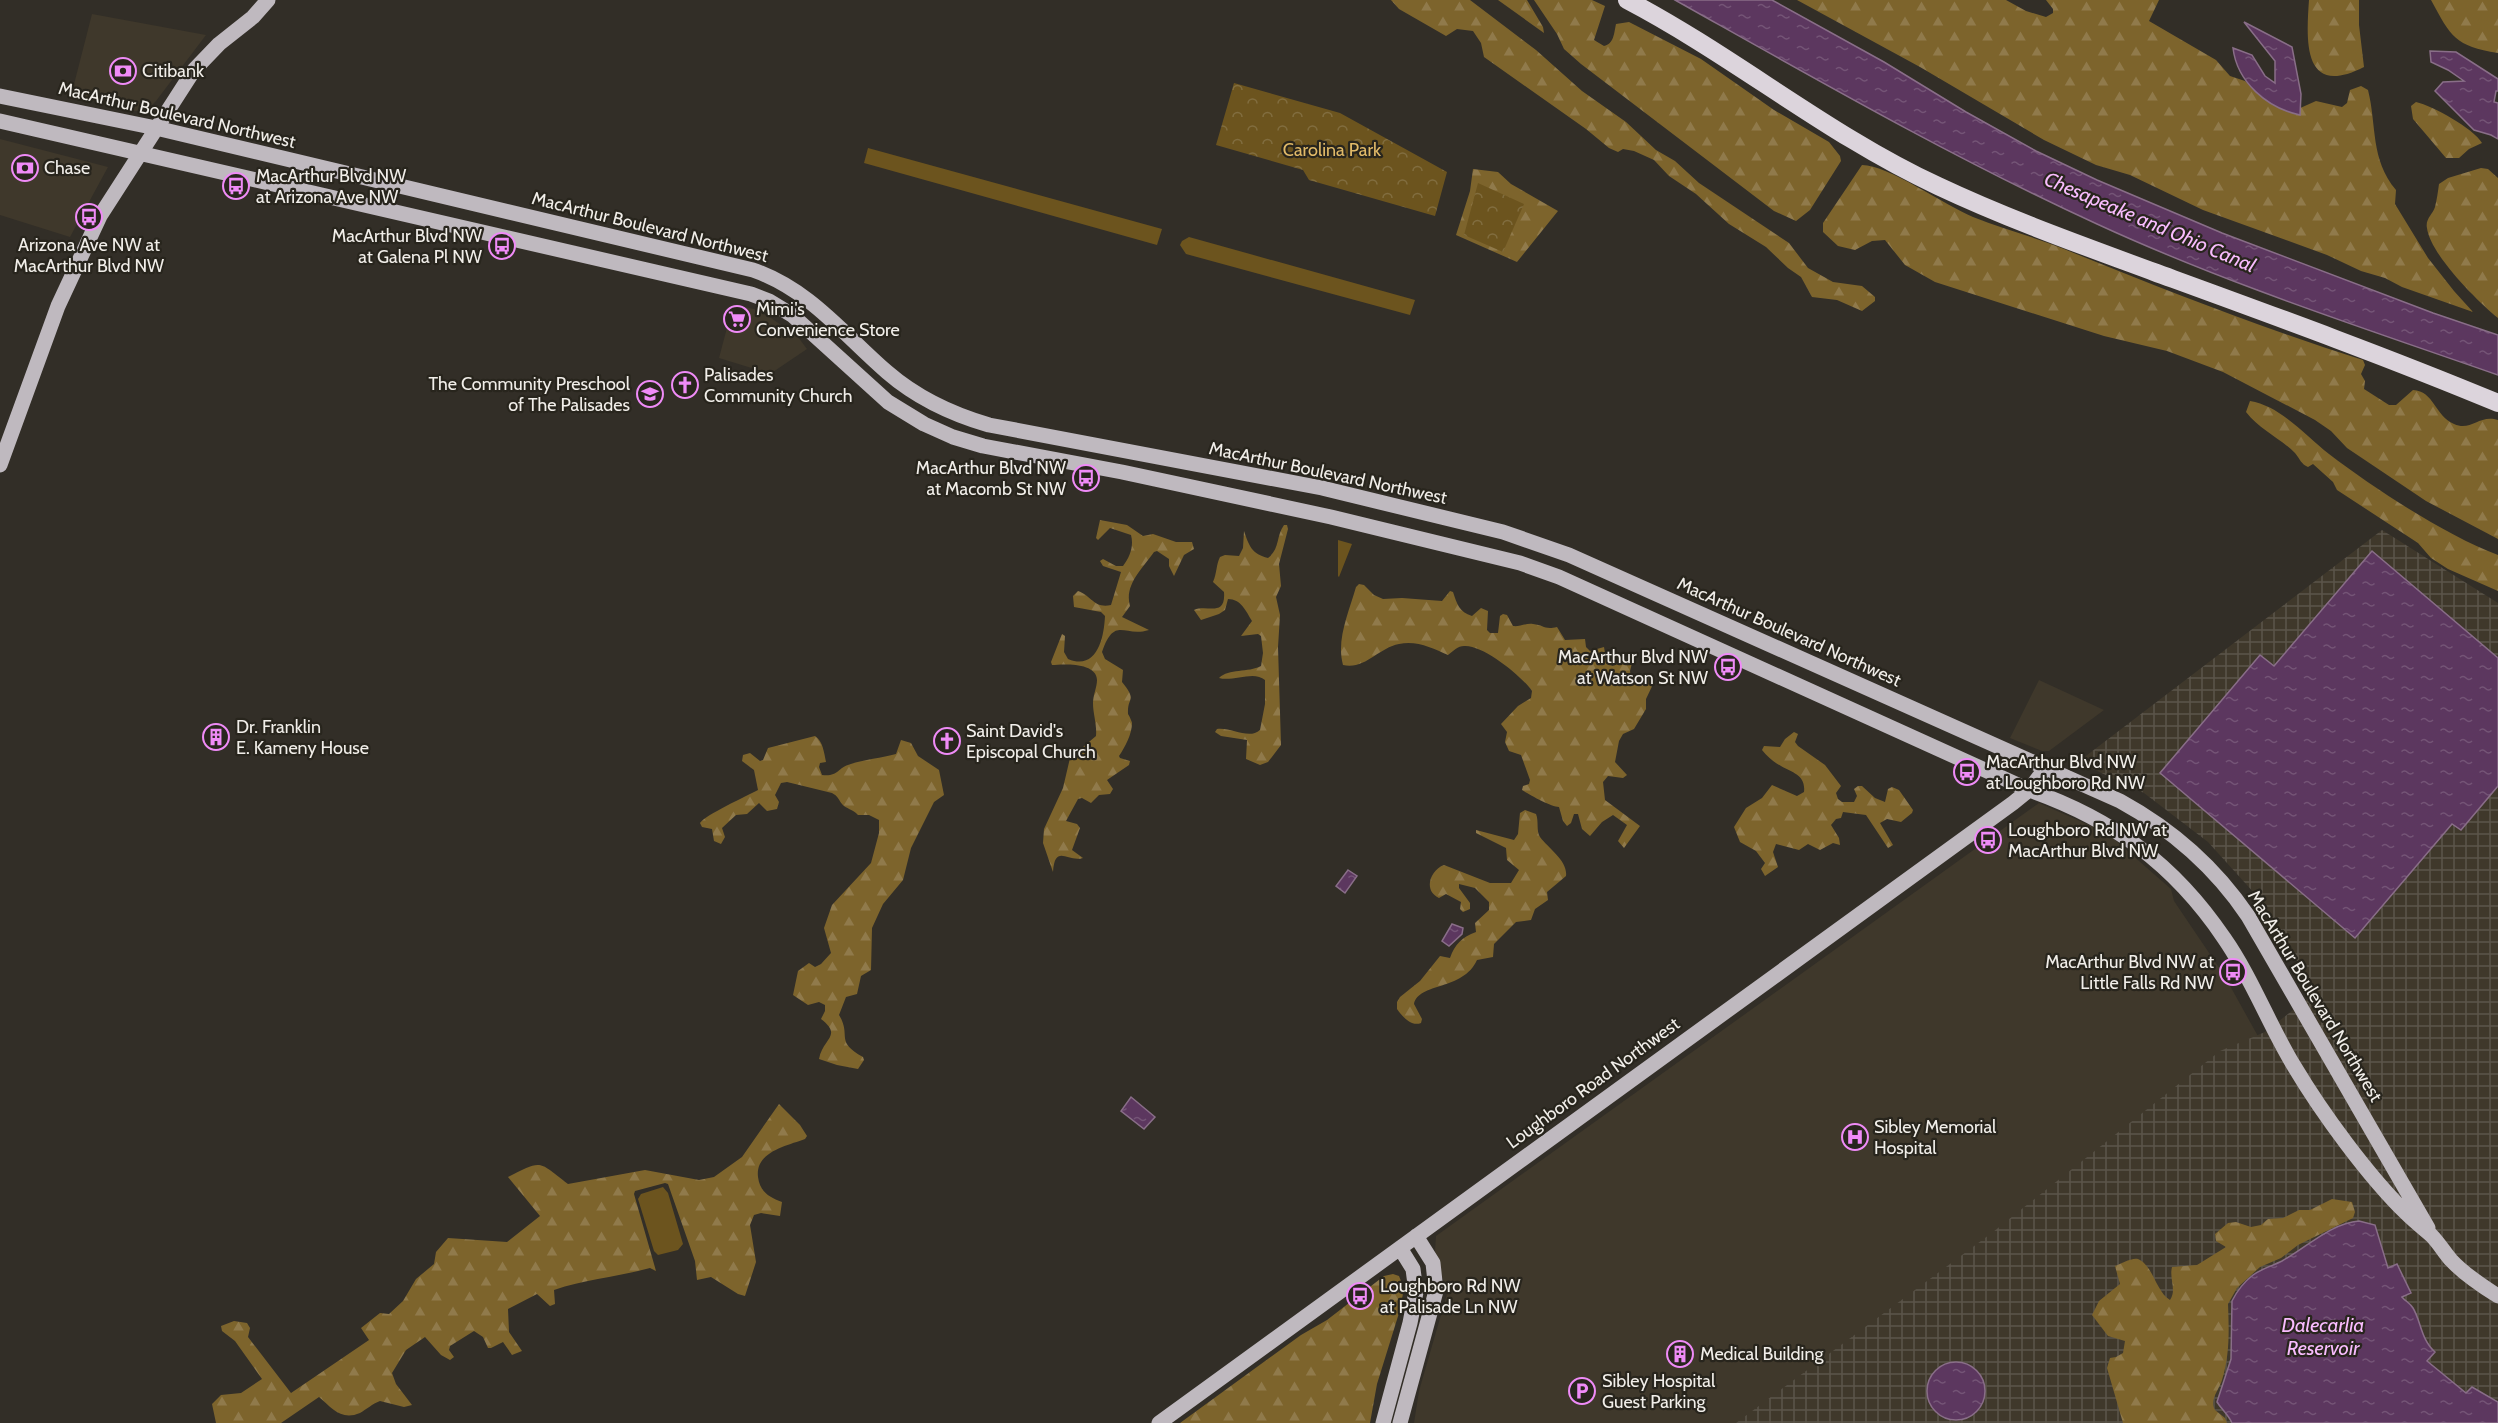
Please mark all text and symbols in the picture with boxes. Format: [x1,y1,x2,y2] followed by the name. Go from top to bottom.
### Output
[108,56,138,86] bank icon: Citibank
[142,60,205,82] place label: Citibank
[56,77,298,153] street label: MacArthur Boulevard Northwest
[1283,139,1382,161] park label: Carolina Park
[10,153,40,183] bank icon: Chase
[44,157,90,179] place label: Chase
[256,165,406,208] place label: MacArthur Blvd NW at Arizona Ave NW
[2041,167,2260,278] water label: Chesapeake and Ohio Canal
[221,171,251,201] bus stop icon: MacArthur Blvd NW at Arizona Ave NW
[530,187,770,267] street label: MacArthur Boulevard Northwest
[74,202,104,232] bus stop icon: Arizona Ave NW at MacArthur Blvd NW
[332,225,482,268] place label: MacArthur Blvd NW at Galena Pl NW
[487,231,517,261] bus stop icon: MacArthur Blvd NW at Galena Pl NW
[14,234,164,277] place label: Arizona Ave NW at MacArthur Blvd NW
[756,298,900,341] place label: Mimi's Convenience Store
[722,304,752,334] supermarket icon: Mimi's Convenience Store
[704,364,852,407] place label: Palisades Community Church
[670,370,700,400] church icon: Palisades Community Church
[428,373,631,416] place label: The Community Preschool of The Palisades
[635,379,665,409] school or university icon: The Community Preschool of The Palisades
[1207,437,1449,509] street label: MacArthur Boulevard Northwest
[916,457,1066,500] place label: MacArthur Blvd NW at Macomb St NW
[1071,463,1101,493] bus stop icon: MacArthur Blvd NW at Macomb St NW
[1674,573,1904,691] street label: MacArthur Boulevard Northwest
[1558,646,1708,689] place label: MacArthur Blvd NW at Watson St NW
[1713,652,1743,682] bus stop icon: MacArthur Blvd NW at Watson St NW
[236,716,369,759] place label: Dr. Franklin E. Kameny House
[966,720,1096,763] place label: Saint David's Episcopal Church
[201,722,231,752] building icon: Dr. Franklin E. Kameny House
[932,726,962,756] church icon: Saint David's Episcopal Church
[1986,751,2145,794] place label: MacArthur Blvd NW at Loughboro Rd NW
[1952,757,1982,787] bus stop icon: MacArthur Blvd NW at Loughboro Rd NW
[2008,819,2167,862] place label: Loughboro Rd NW at MacArthur Blvd NW
[1973,825,2003,855] bus stop icon: Loughboro Rd NW at MacArthur Blvd NW
[2243,886,2387,1106] street label: MacArthur Boulevard Northwest
[2045,951,2214,994] place label: MacArthur Blvd NW at Little Falls Rd NW
[2218,957,2248,987] bus stop icon: MacArthur Blvd NW at Little Falls Rd NW
[1502,1013,1684,1153] street label: Loughboro Road Northwest
[1874,1116,1997,1159] place label: Sibley Memorial Hospital
[1840,1122,1870,1152] hospital icon: Sibley Memorial Hospital
[1380,1275,1520,1318] place label: Loughboro Rd NW at Palisade Ln NW
[1345,1281,1375,1311] bus stop icon: Loughboro Rd NW at Palisade Ln NW
[2282,1313,2364,1360] water label: Dalecarlia Reservoir
[1665,1339,1695,1369] building icon: Medical Building
[1700,1343,1824,1365] place label: Medical Building
[1602,1370,1716,1413] place label: Sibley Hospital Guest Parking
[1567,1376,1597,1406] parking icon: Sibley Hospital Guest Parking

